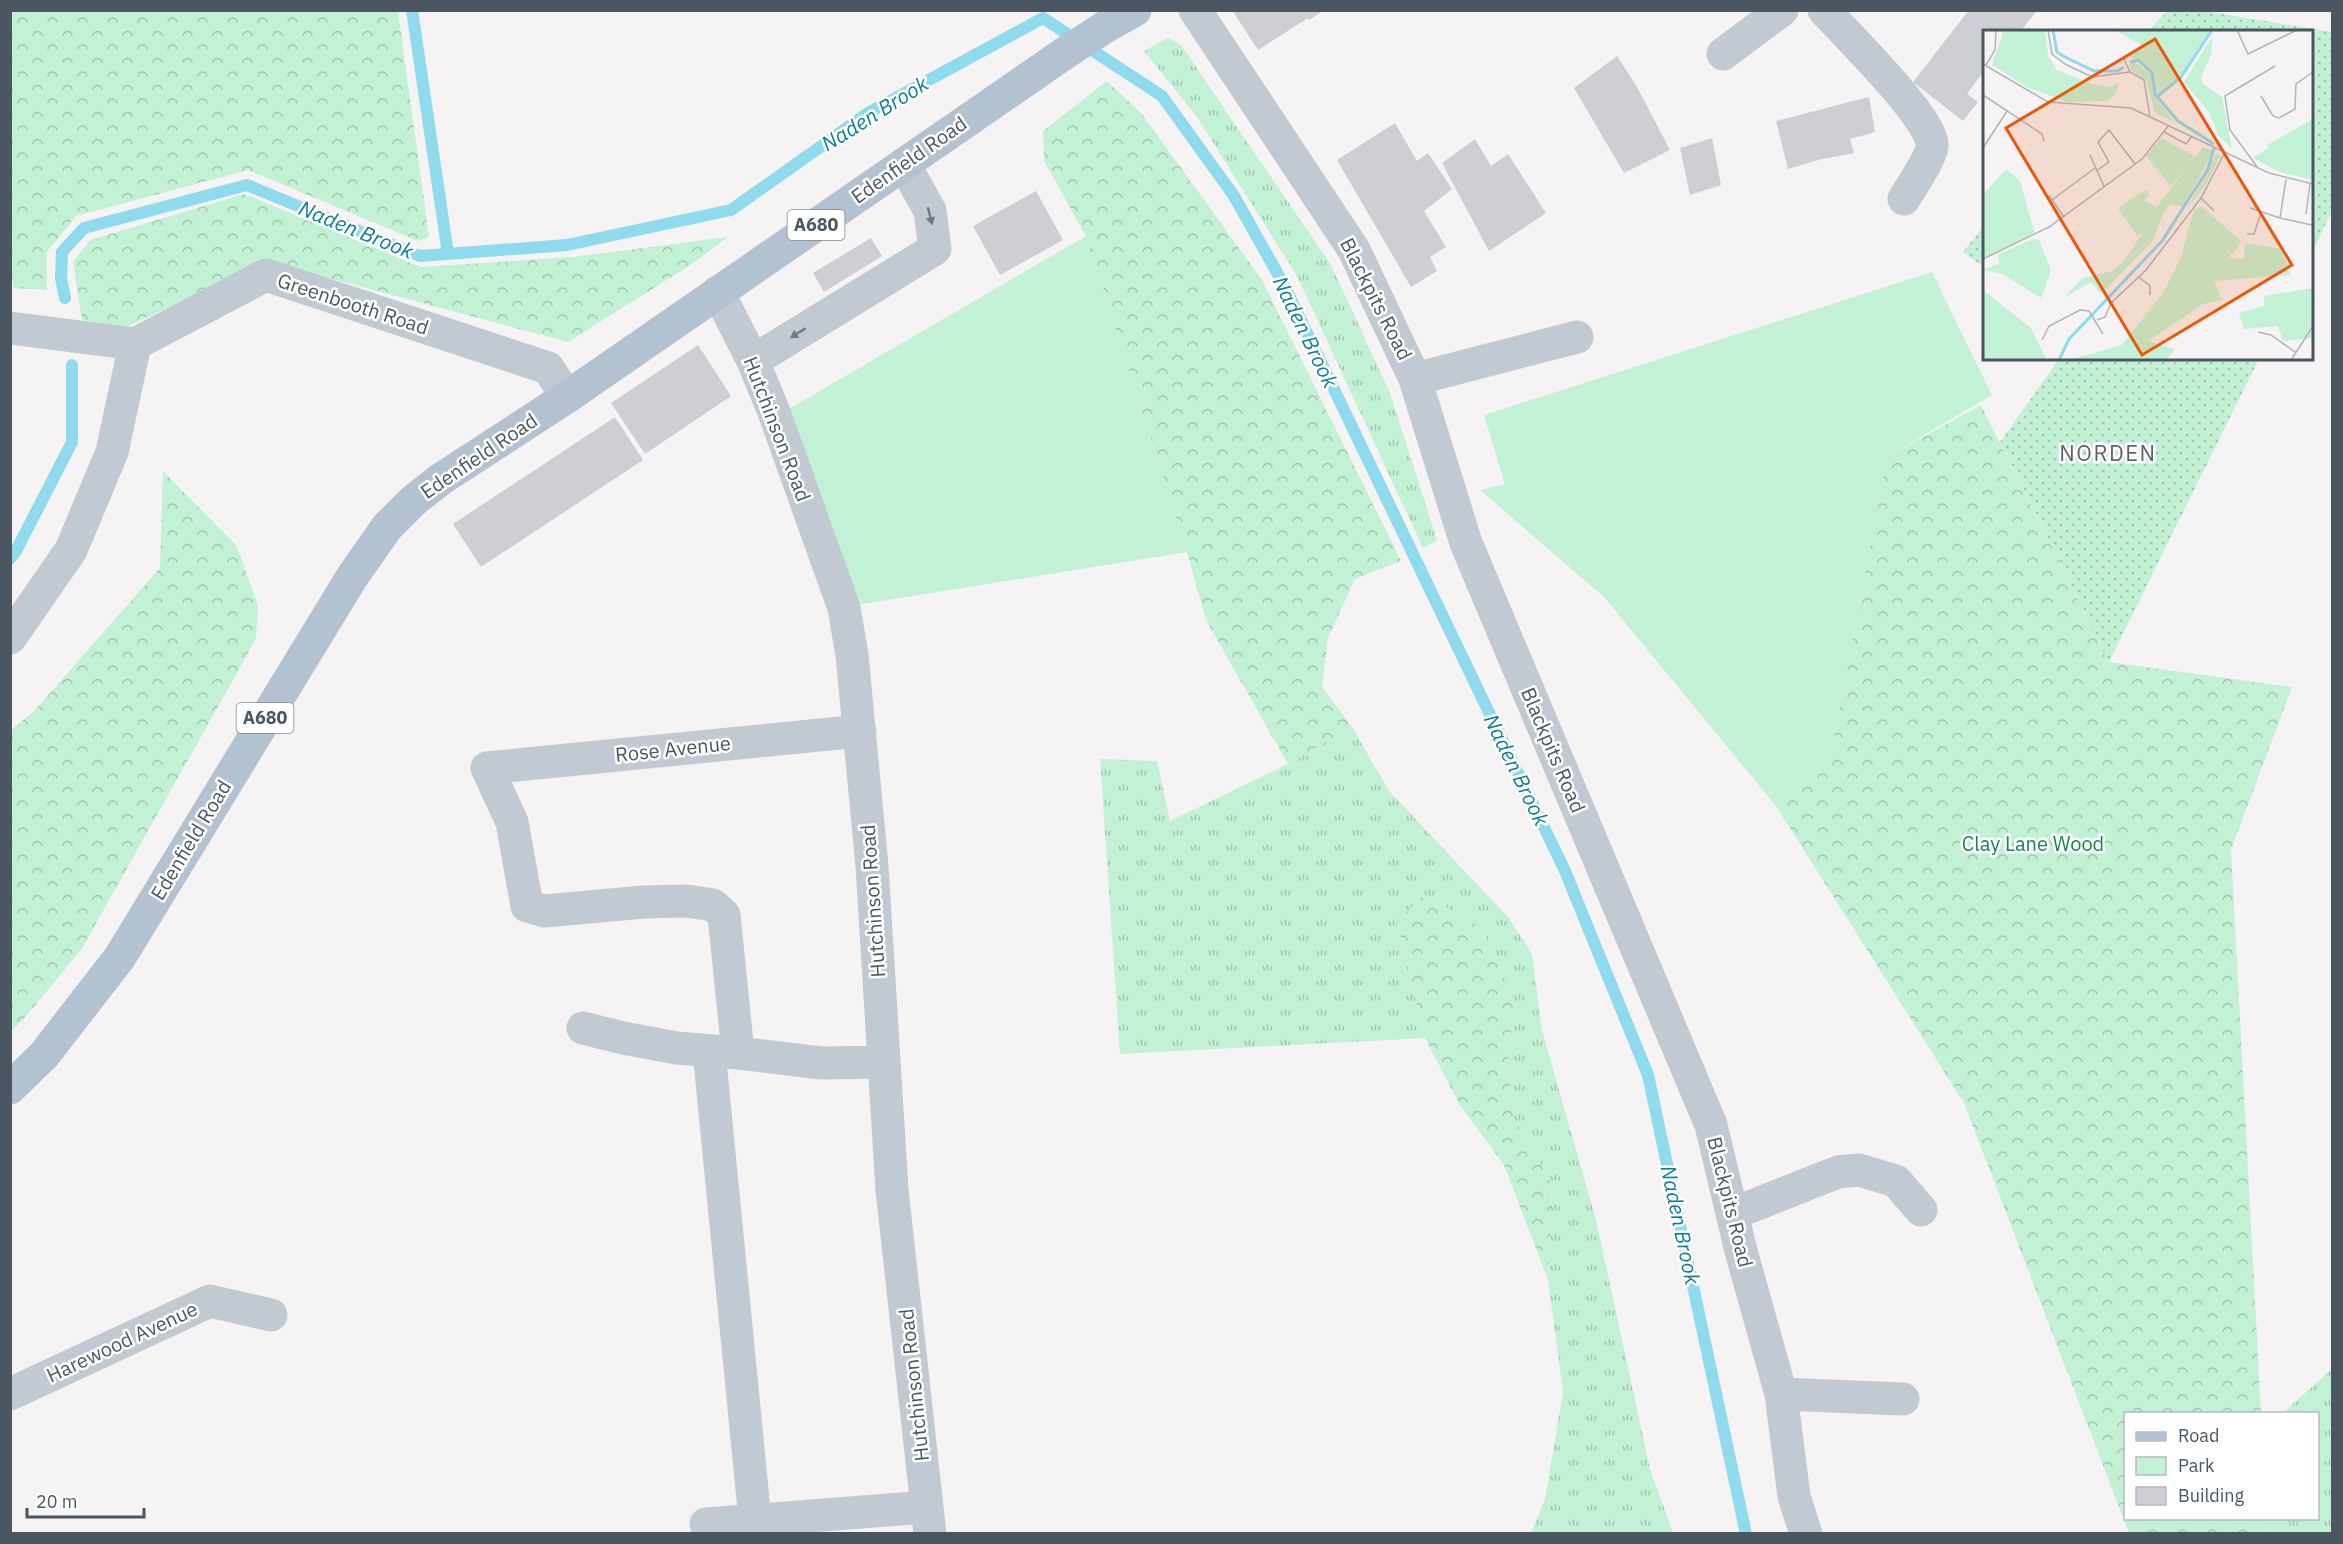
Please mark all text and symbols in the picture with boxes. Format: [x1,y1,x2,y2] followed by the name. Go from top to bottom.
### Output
[1983,30,2313,360] inset map
[816,69,934,157] water label: Naden Brook
[845,110,972,209] street label: Edenfield Road
[295,193,419,265] water label: Naden Brook
[925,207,935,225] one-way arrow
[788,210,844,240] road number: A680
[1334,233,1419,365] street label: Blackpits Road
[274,266,432,341] street label: Greenbooth Road
[1267,271,1346,393] water label: Naden Brook
[790,328,806,339] one-way arrow
[737,352,818,505] street label: Hutchinson Road
[415,407,542,505] street label: Edenfield Road
[2059,438,2157,467] district label: NORDEN
[1515,683,1592,817] street label: Blackpits Road
[236,703,294,733] road number: A680
[1478,709,1557,831] water label: Naden Brook
[614,729,732,768] street label: Rose Avenue
[144,775,237,905] street label: Edenfield Road
[854,824,891,978] street label: Hutchinson Road
[1962,830,2104,857] park label: Clay Lane Wood
[1701,1134,1760,1270] street label: Blackpits Road
[1655,1163,1707,1288] water label: Naden Brook
[42,1295,202,1388] street label: Harewood Avenue
[892,1307,935,1463] street label: Hutchinson Road
[2124,1412,2319,1520] legend
[2178,1424,2219,1447] text: Road
[2178,1454,2215,1477] text: Park
[27,1481,144,1519] scale bar
[2178,1484,2245,1507] text: Building
[36,1490,78,1513] text: 20 m

